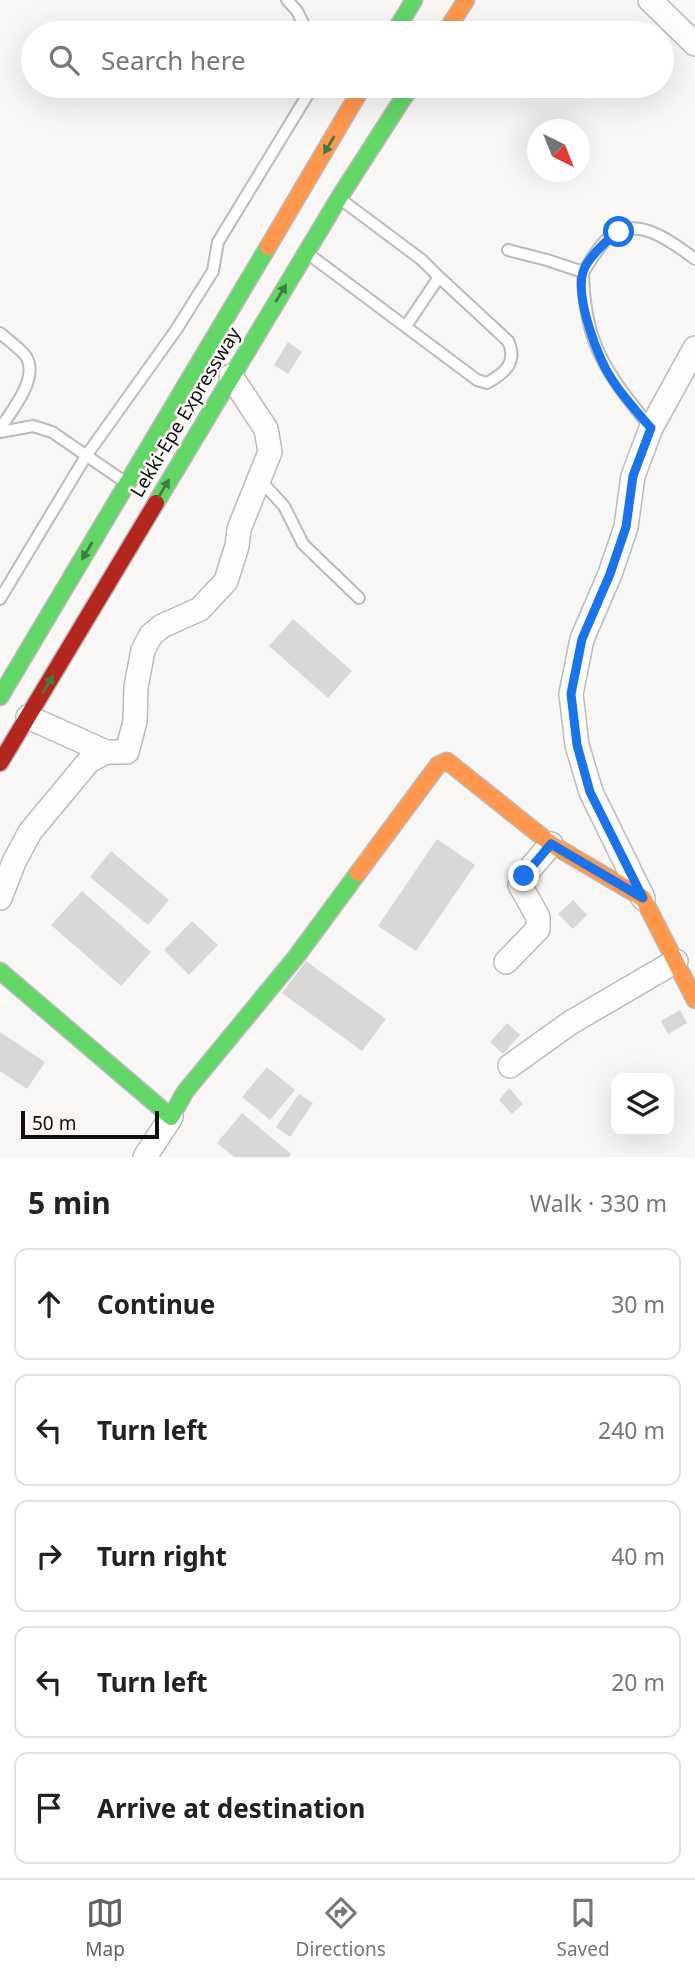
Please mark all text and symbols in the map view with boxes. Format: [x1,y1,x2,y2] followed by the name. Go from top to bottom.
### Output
[21,21,674,98] search box
[45,41,83,79] icon: search
[101,42,246,78] text: Search here
[527,119,590,182] north arrow
[322,135,335,154] one-way arrow
[603,216,634,247] route start
[275,284,288,303] one-way arrow
[124,322,246,502] street label: Lekki-Epe Expressway
[158,479,171,498] one-way arrow
[81,541,94,560] one-way arrow
[41,674,54,693] one-way arrow
[508,860,539,891] route end
[611,1073,674,1136] map controls
[611,1073,674,1136] button: layers
[21,1108,159,1140] scale bar
[32,1110,76,1136] text: 50 m
[28,1182,111,1223] text: 5 min
[530,1187,667,1219] text: Walk · 330 m
[30,1285,68,1323] icon: ahead
[97,1286,215,1322] text: Continue
[611,1288,665,1320] text: 30 m
[30,1411,68,1449] icon: left
[97,1412,208,1448] text: Turn left
[598,1414,665,1446] text: 240 m
[30,1537,68,1575] icon: right
[97,1538,227,1574] text: Turn right
[611,1540,665,1572] text: 40 m
[30,1663,68,1701] icon: left
[97,1664,208,1700] text: Turn left
[611,1666,665,1698] text: 20 m
[30,1789,68,1827] icon: arrive
[97,1790,366,1826] text: Arrive at destination
[85,1894,125,1962] tab: Map
[296,1894,386,1962] tab: Directions
[556,1894,610,1962] tab: Saved

